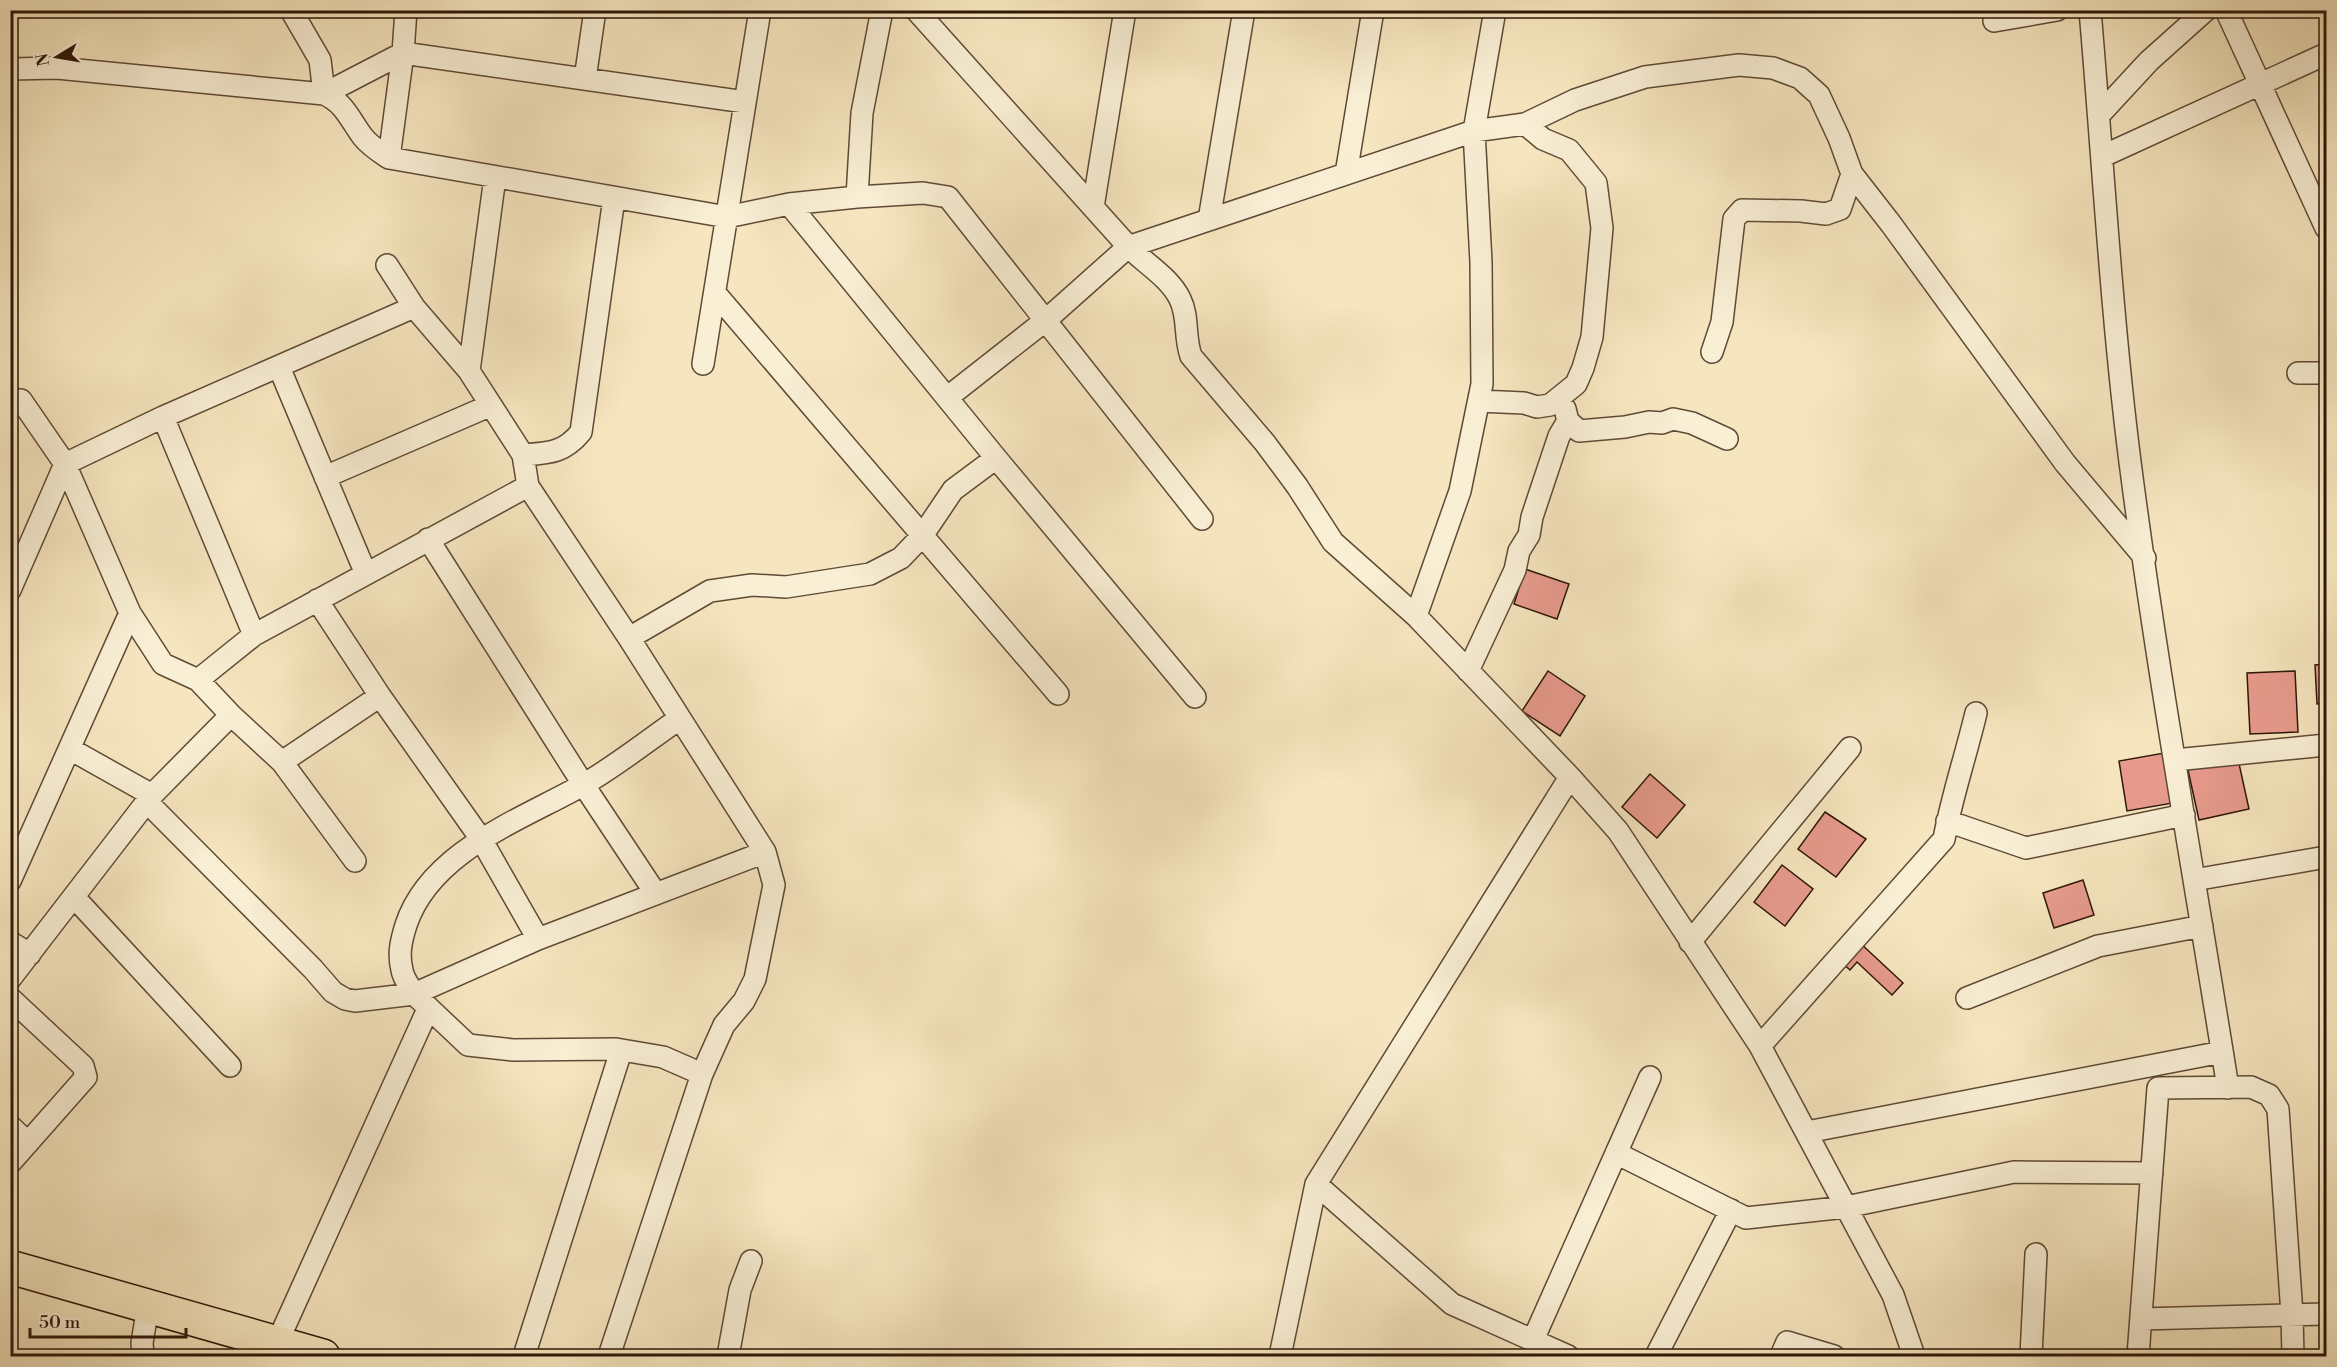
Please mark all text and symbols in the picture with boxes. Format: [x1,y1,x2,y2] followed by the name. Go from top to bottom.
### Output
[27,27,87,87] north arrow
[32,51,54,68] text: N
[30,1301,186,1339] scale bar
[39,1311,81,1334] text: 50 m

